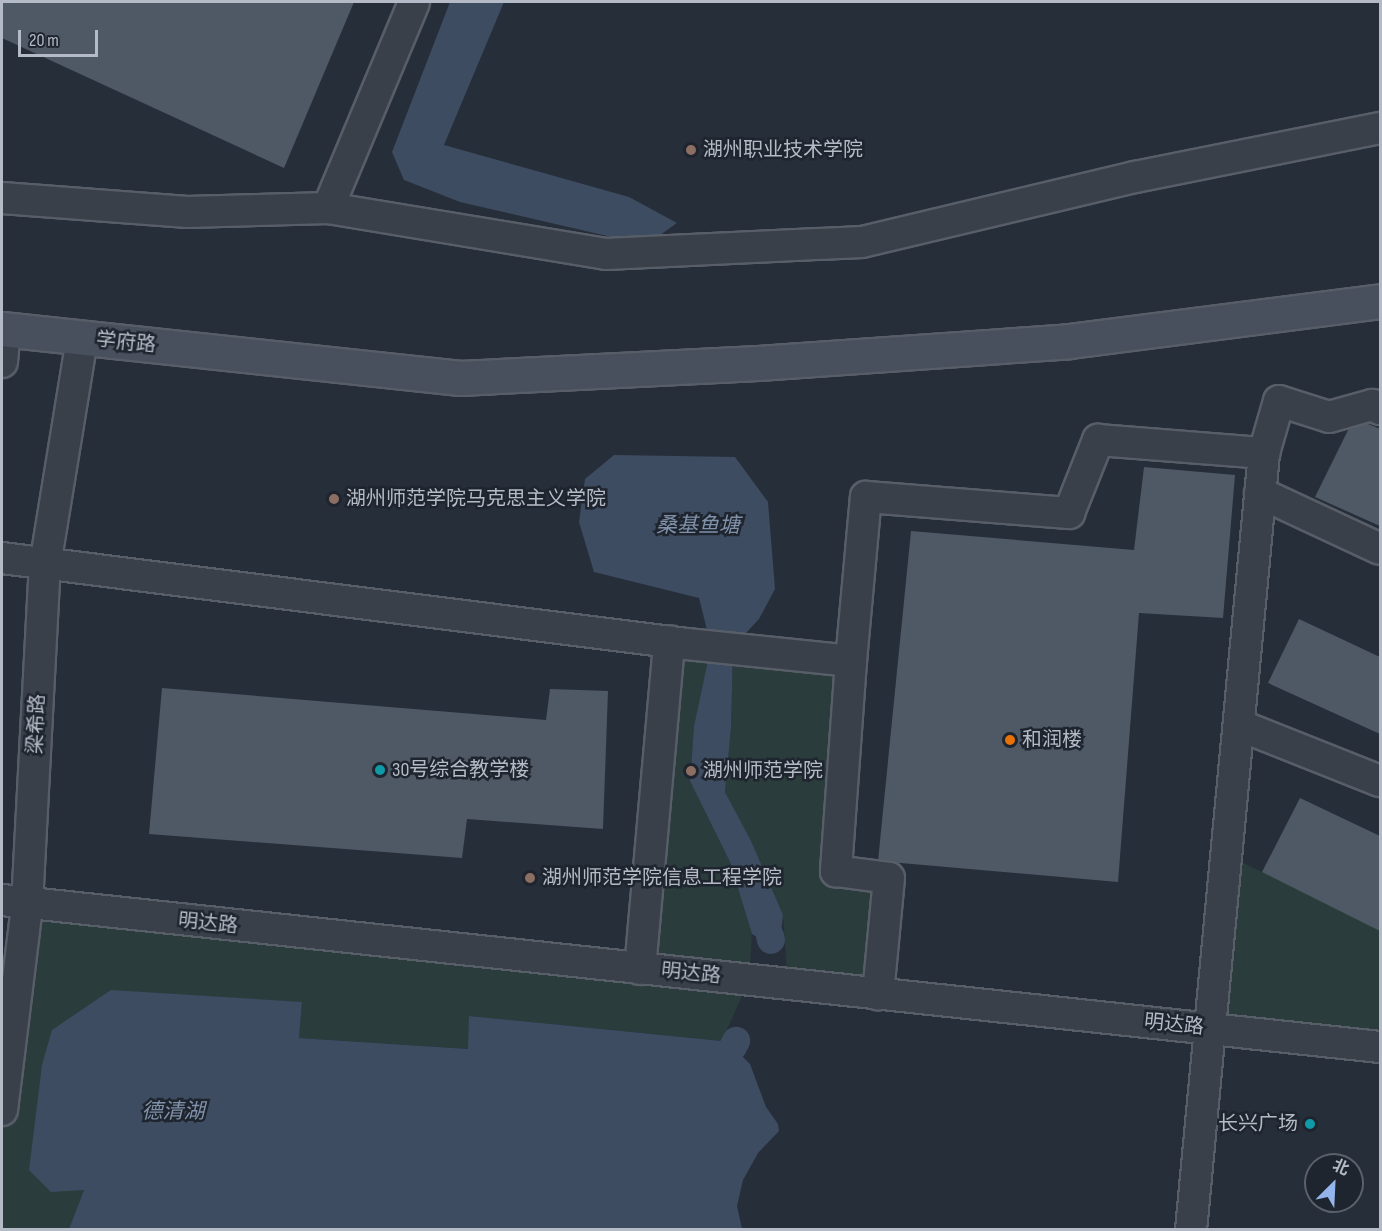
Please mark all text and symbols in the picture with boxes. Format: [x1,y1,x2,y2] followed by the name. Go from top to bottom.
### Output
[21,18,100,56] scale bar
[29,30,59,51] text: 20 m
[703,138,863,162] place label: 湖州职业技术学院
[684,143,698,157] marker: 湖州职业技术学院
[95,328,157,358] street label: 学府路
[346,487,606,511] place label: 湖州师范学院马克思主义学院
[327,492,341,506] marker: 湖州师范学院马克思主义学院
[656,513,740,539] water label: 桑基鱼塘
[23,693,51,755] street label: 梁希路
[1022,728,1082,752] place label: 和润楼
[1003,733,1017,747] marker: 和润楼
[392,758,529,782] place label: 30号综合教学楼
[703,759,823,783] place label: 湖州师范学院
[373,763,387,777] marker: 30号综合教学楼
[684,764,698,778] marker: 湖州师范学院
[542,866,782,890] place label: 湖州师范学院信息工程学院
[523,871,537,885] marker: 湖州师范学院信息工程学院
[177,909,239,939] street label: 明达路
[660,959,722,989] street label: 明达路
[1143,1010,1205,1040] street label: 明达路
[142,1099,204,1125] water label: 德清湖
[1218,1112,1298,1136] place label: 长兴广场
[1303,1117,1317,1131] marker: 长兴广场
[1304,1153,1364,1213] north arrow
[1330,1156,1352,1180] text: 北

